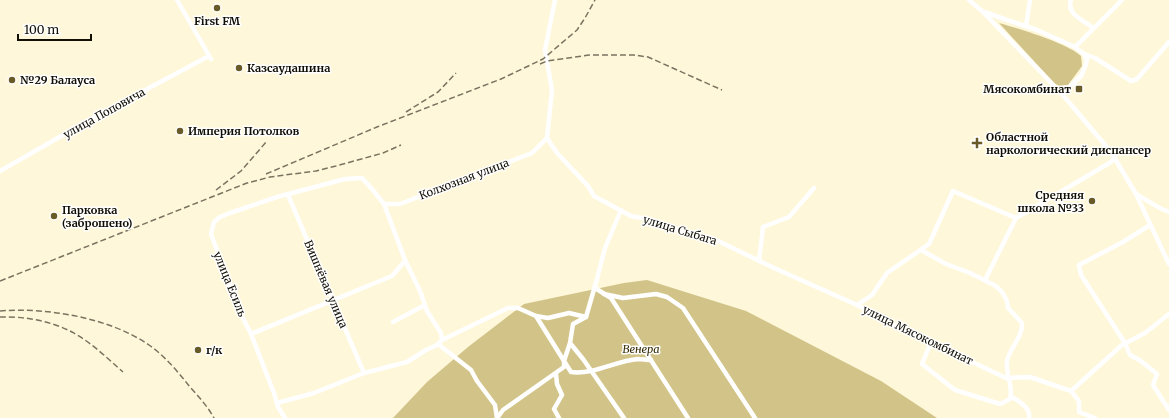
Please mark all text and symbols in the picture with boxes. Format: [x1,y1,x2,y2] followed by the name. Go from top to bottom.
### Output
[212,3,222,13] marker: First FM
[194,14,241,28] place label: First FM
[18,16,91,42] scale bar
[24,22,59,37] text: 100 m
[247,61,330,75] place label: Казсаудашина
[234,63,244,73] marker: Казсаудашина
[20,73,95,87] place label: №29 Балауса
[7,75,17,85] marker: №29 Балауса
[983,82,1071,96] place label: Мясокомбинат
[1074,84,1084,94] marker: Мясокомбинат
[61,85,147,141] street label: улица Поповича
[188,124,300,138] place label: Империя Потолков
[175,126,185,136] marker: Империя Потолков
[986,130,1151,157] place label: Областной наркологический диспансер
[971,137,983,149] marker: Областной наркологический диспансер
[417,155,511,203] street label: Колхозная улица
[1017,188,1084,215] place label: Средняя школа №33
[1087,196,1097,206] marker: Средняя школа №33
[62,203,133,230] place label: Парковка (заброшено)
[49,211,59,221] marker: Парковка (заброшено)
[641,212,719,248] street label: улица Сыбага
[301,238,351,330] street label: Вишнёвая улица
[211,249,249,319] street label: улица Есиль
[860,302,976,368] street label: улица Мясокомбинат
[622,342,660,356] park label: Венера
[206,343,223,357] place label: г/к
[193,345,203,355] marker: г/к

